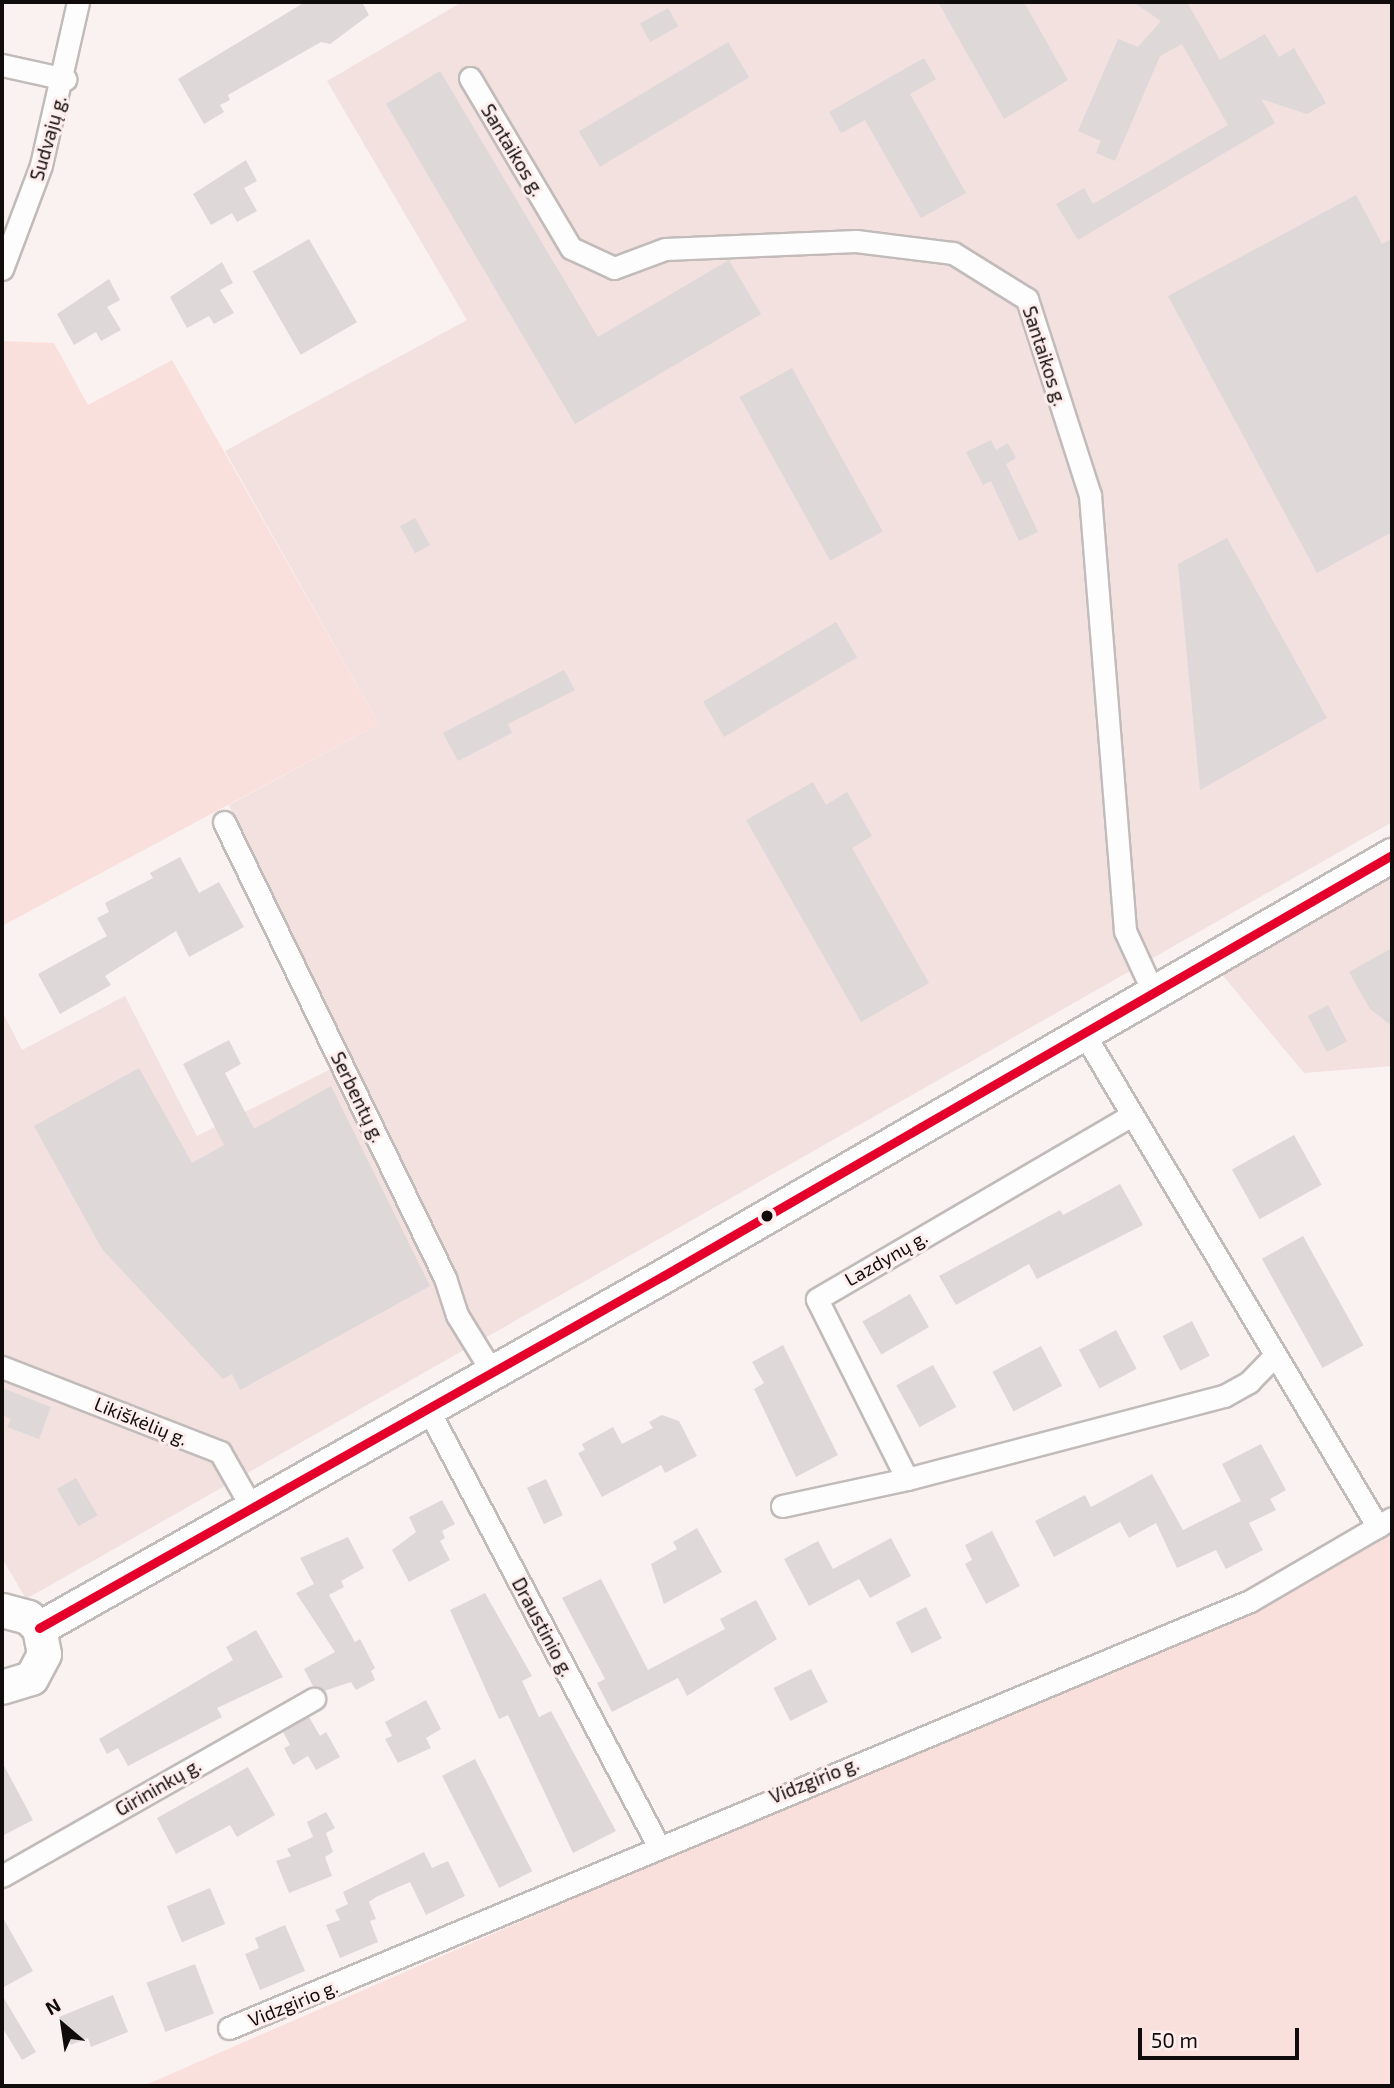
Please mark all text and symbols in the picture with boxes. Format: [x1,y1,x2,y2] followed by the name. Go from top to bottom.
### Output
[25,93,71,183] street label: Sudvajų g.
[477,100,549,200] street label: Santaikos g.
[1018,303,1072,409] street label: Santaikos g.
[326,1048,390,1146] street label: Serbentų g.
[760,1209,774,1223] unlabelled marker
[841,1225,931,1291] street label: Lazdynų g.
[91,1392,191,1450] street label: Likiškėlių g.
[507,1574,579,1680] street label: Draustinio g.
[766,1752,862,1808] street label: Vidzgirio g.
[111,1753,205,1821] street label: Girininkų g.
[245,1975,341,2031] street label: Vidzgirio g.
[28,1990,98,2060] north arrow
[41,1993,64,2020] text: N
[1142,2014,1303,2058] scale bar
[1151,2027,1198,2052] text: 50 m

